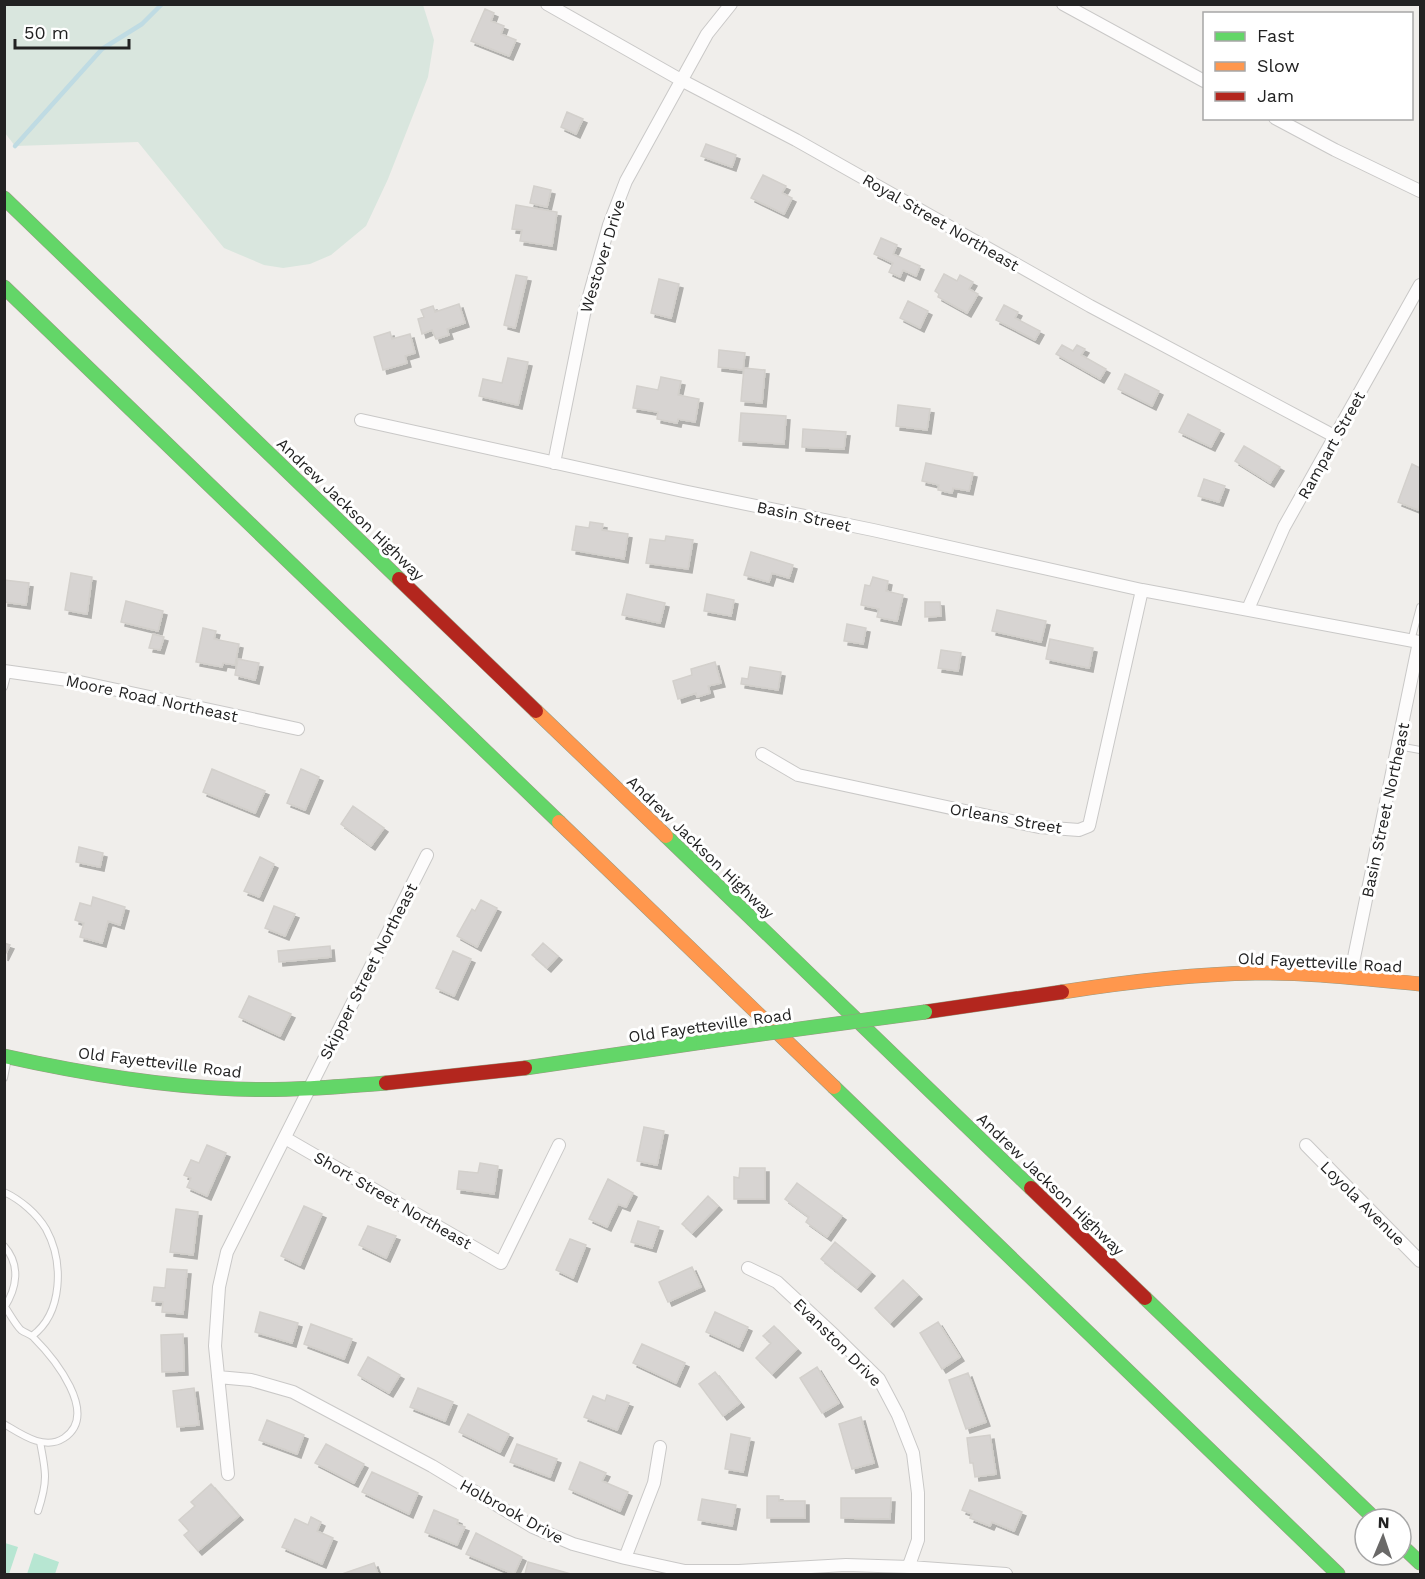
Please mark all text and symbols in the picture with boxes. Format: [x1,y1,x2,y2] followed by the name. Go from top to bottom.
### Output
[15,12,129,50] scale bar
[1203,12,1413,120] legend
[24,22,69,43] text: 50 m
[1257,25,1295,46] text: Fast
[1257,55,1300,76] text: Slow
[1257,85,1294,106] text: Jam
[859,170,1023,275] street label: Royal Street Northeast
[576,197,629,315] street label: Westover Drive
[1294,388,1369,503] street label: Rampart Street
[273,434,429,585] street label: Andrew Jackson Highway
[755,497,853,536] street label: Basin Street
[64,671,240,726] street label: Moore Road Northeast
[1358,721,1413,899] street label: Basin Street Northeast
[623,772,779,923] street label: Andrew Jackson Highway
[948,799,1064,838] street label: Orleans Street
[316,880,421,1063] street label: Skipper Street Northeast
[1237,949,1403,976] street label: Old Fayetteville Road
[627,1005,793,1046] street label: Old Fayetteville Road
[77,1043,243,1082] street label: Old Fayetteville Road
[973,1109,1129,1260] street label: Andrew Jackson Highway
[311,1147,475,1254] street label: Short Street Northeast
[1316,1157,1409,1250] street label: Loyola Avenue
[790,1294,886,1390] street label: Evanston Drive
[457,1475,567,1548] street label: Holbrook Drive
[1353,1507,1413,1567] north arrow
[1377,1513,1390,1532] text: N

